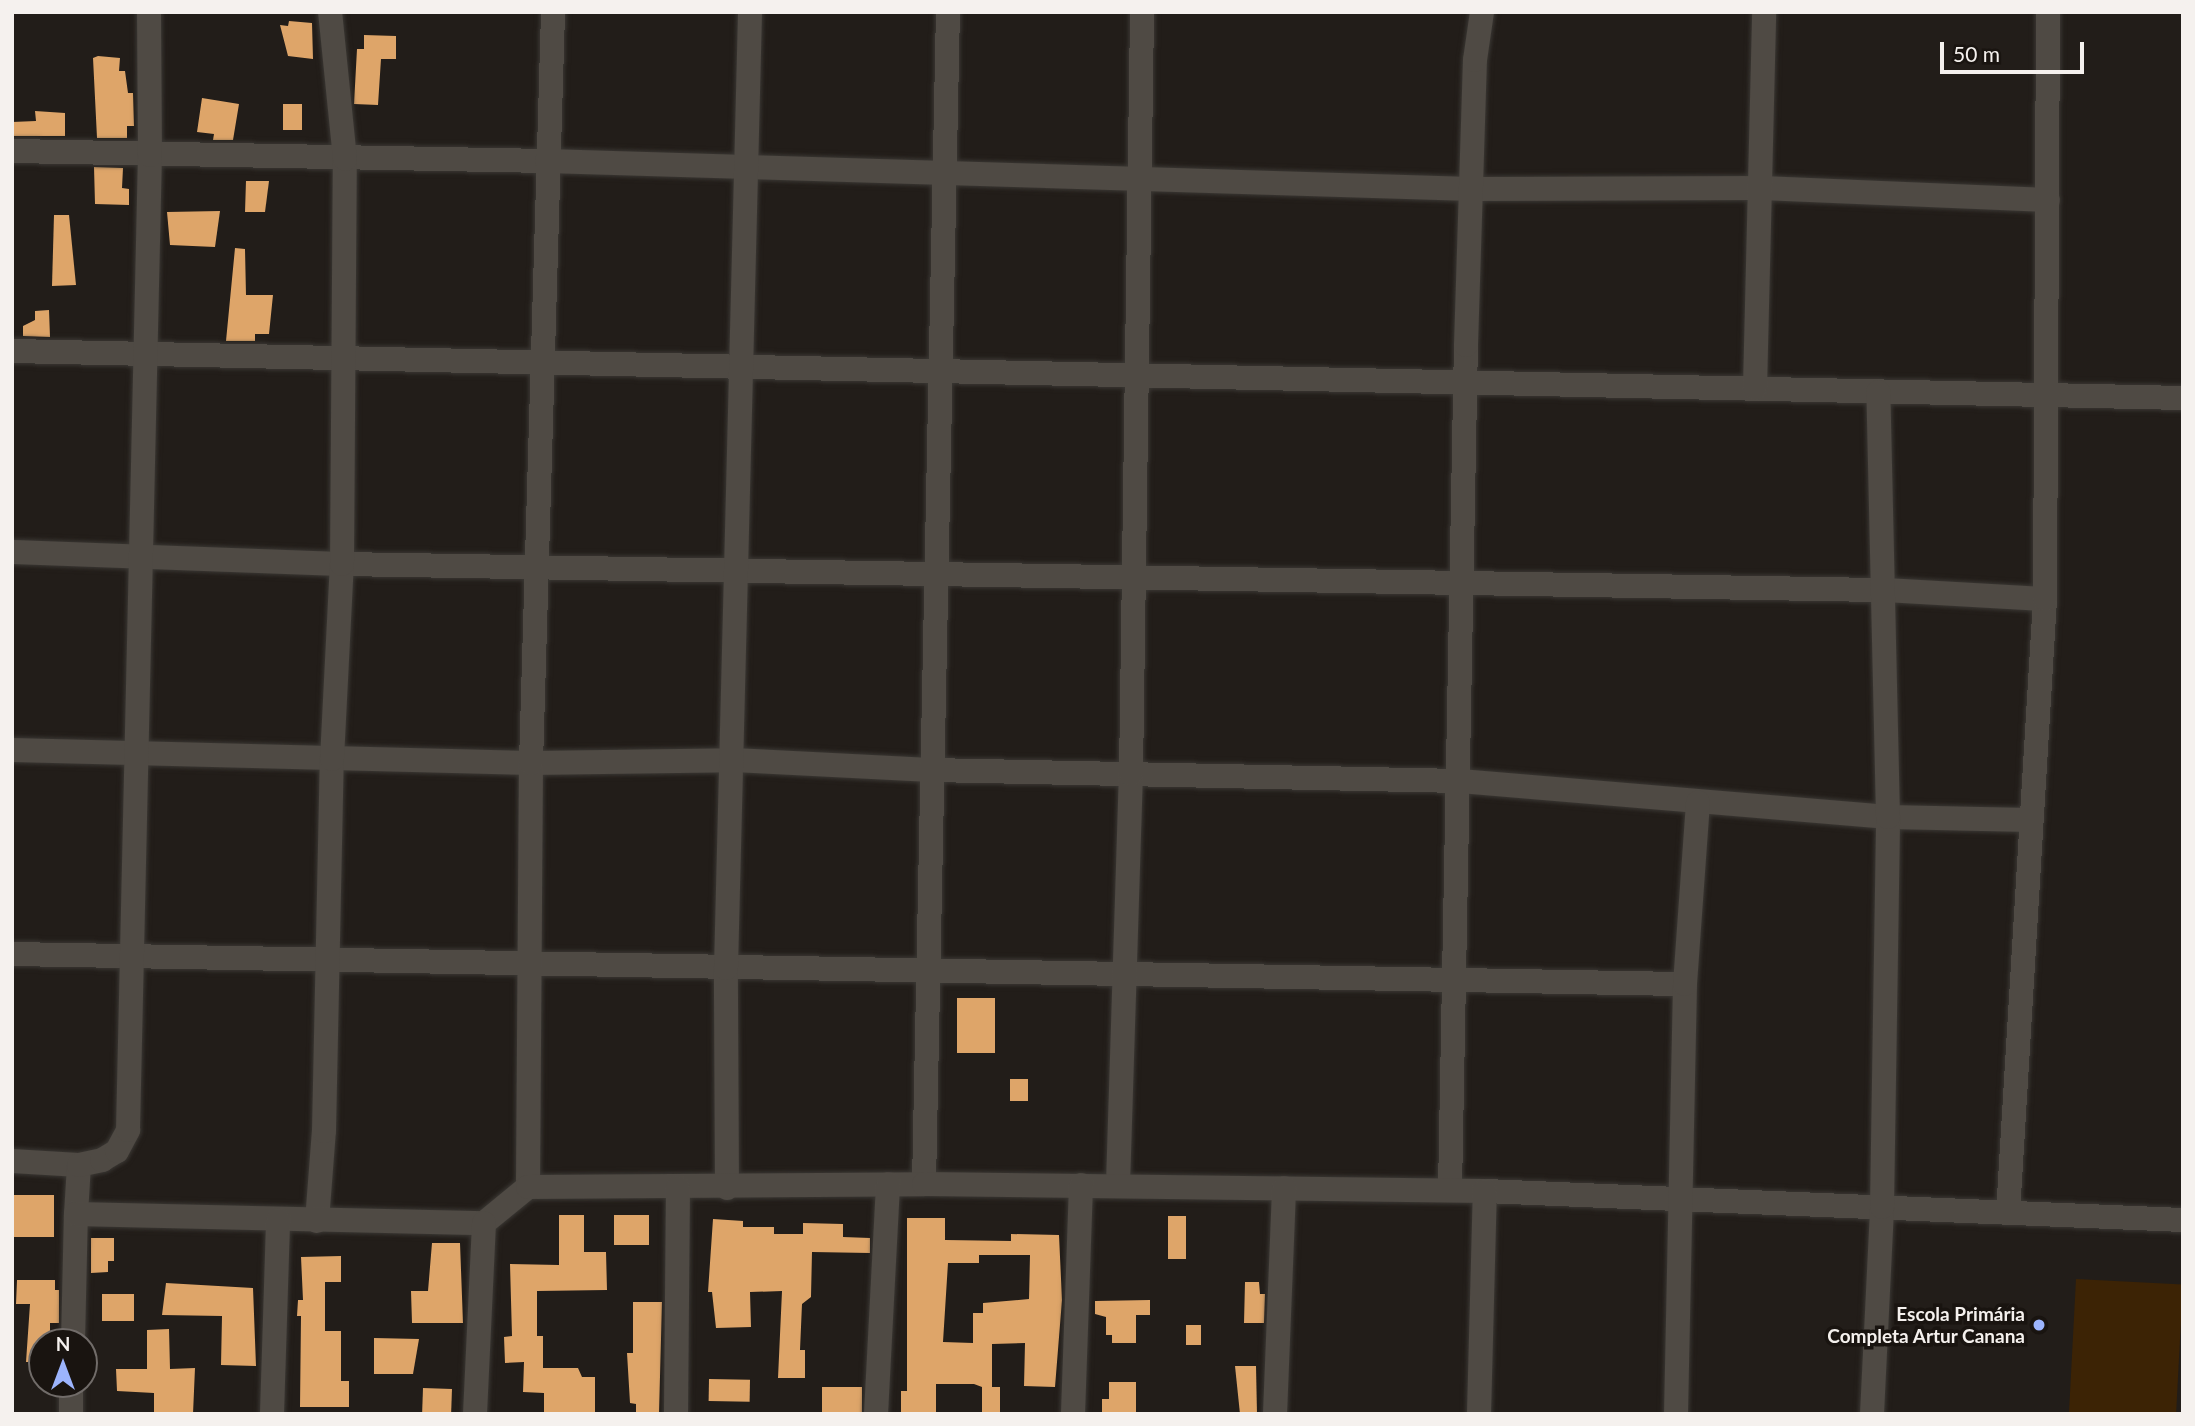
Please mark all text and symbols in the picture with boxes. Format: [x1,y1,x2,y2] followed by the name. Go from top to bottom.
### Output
[1943,28,2086,72] scale bar
[1953,41,2000,66] text: 50 m
[1826,1303,2025,1347] place label: Escola Primária Completa Artur Canana
[2031,1317,2047,1333] marker: Escola Primária Completa Artur Canana
[28,1328,98,1398] north arrow
[56,1332,70,1355] text: N

